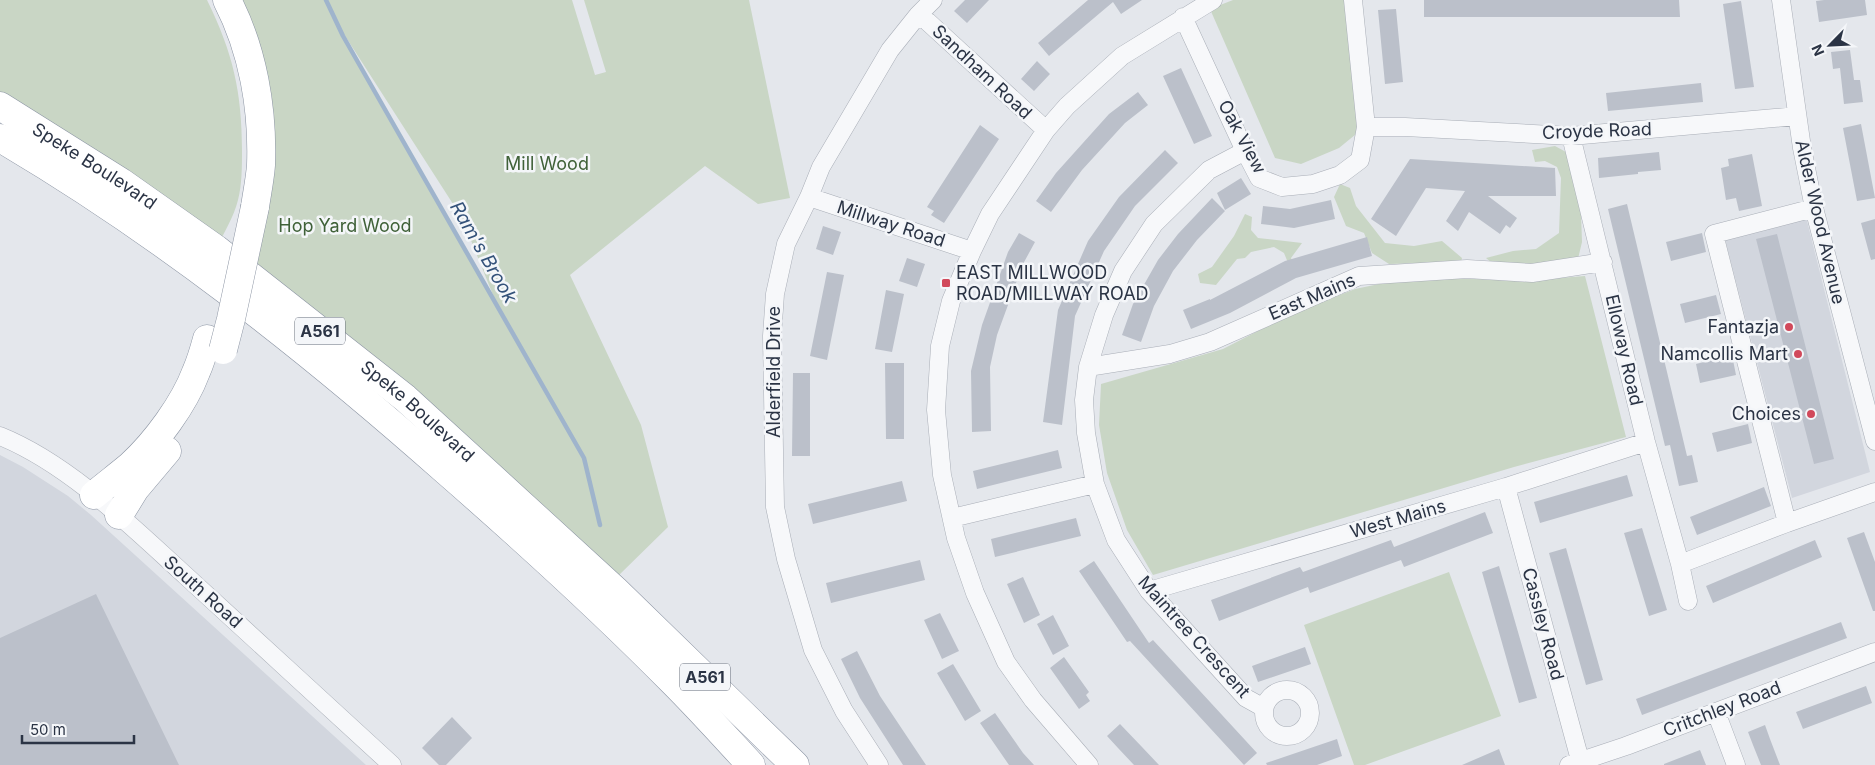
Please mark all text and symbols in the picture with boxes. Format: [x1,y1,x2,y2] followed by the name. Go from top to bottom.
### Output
[928,20,1036,123] street label: Sandham Road
[1805,20,1855,70] north arrow
[1808,42,1828,59] text: N
[1214,96,1271,177] street label: Oak View
[29,118,161,214] street label: Speke Boulevard
[1542,118,1652,143] street label: Croyde Road
[1791,138,1850,306] street label: Alder Wood Avenue
[505,153,589,174] park label: Mill Wood
[834,196,948,251] street label: Millway Road
[445,197,522,308] water label: Ram's Brook
[278,215,412,236] park label: Hop Yard Wood
[956,262,1149,304] place label: EAST MILLWOOD ROAD/MILLWAY ROAD
[1265,269,1358,324] street label: East Mains
[940,277,952,289] marker: EAST MILLWOOD ROAD/MILLWAY ROAD
[1602,292,1647,407] street label: Elloway Road
[763,306,784,438] street label: Alderfield Drive
[1708,316,1779,337] place label: Fantazja
[295,318,345,344] road number: A561
[1783,321,1795,333] marker: Fantazja
[1661,343,1788,364] place label: Namcollis Mart
[1792,348,1804,360] marker: Namcollis Mart
[357,356,479,466] street label: Speke Boulevard
[1732,403,1801,424] place label: Choices
[1805,408,1817,420] marker: Choices
[1348,495,1448,542] street label: West Mains
[160,551,247,632] street label: South Road
[1518,565,1569,682] street label: Cassley Road
[1134,571,1255,702] street label: Maintree Crescent
[680,664,730,690] road number: A561
[1660,676,1784,741] street label: Critchley Road
[22,712,135,744] scale bar
[30,720,66,739] text: 50 m

